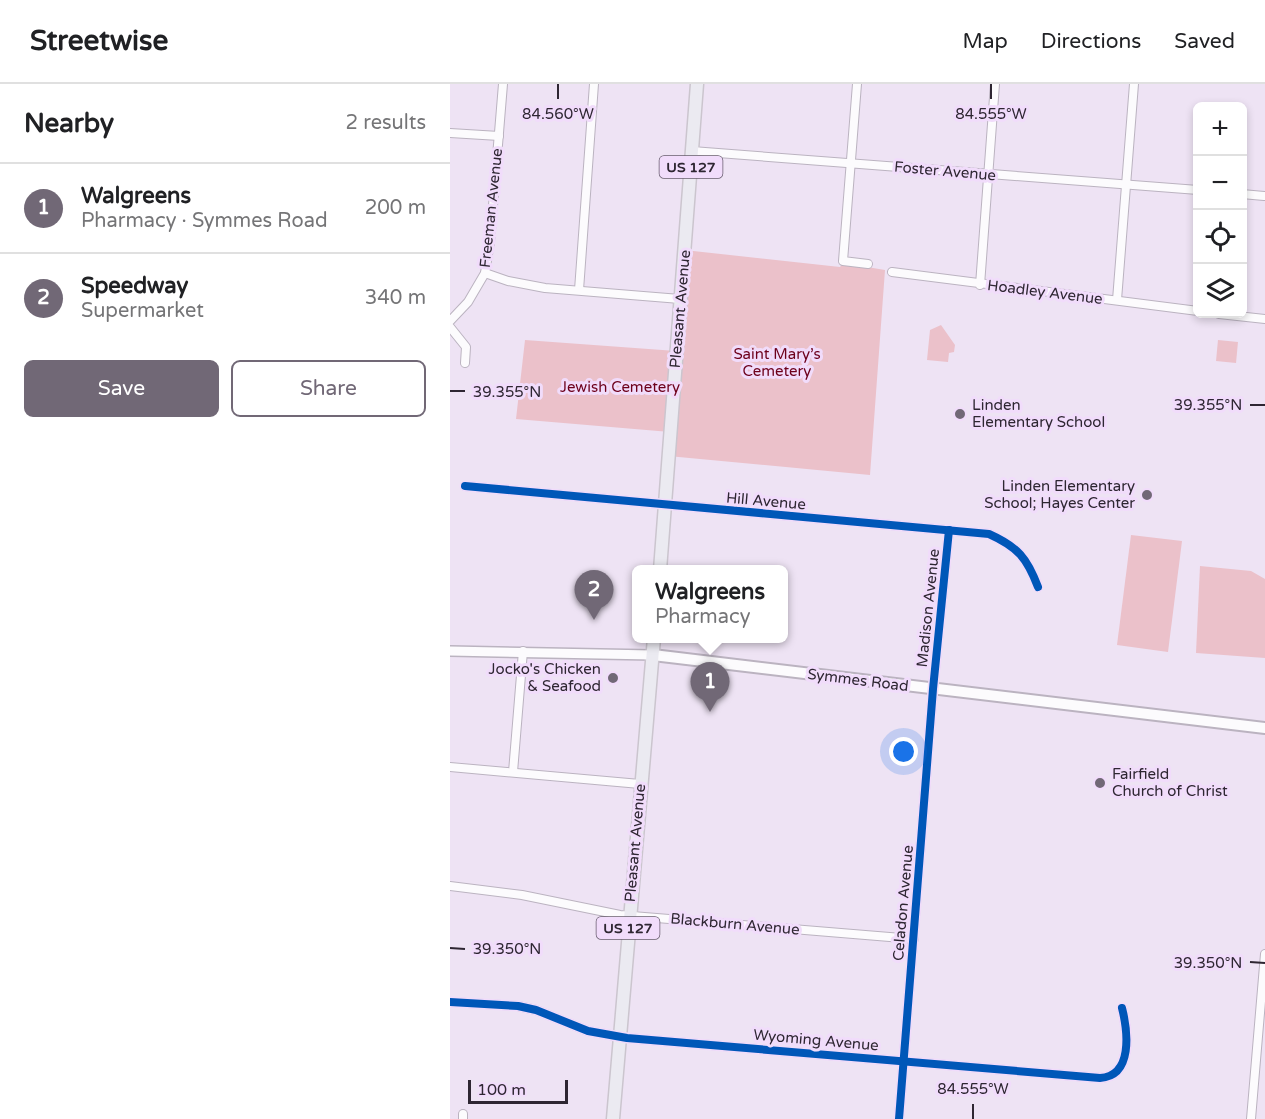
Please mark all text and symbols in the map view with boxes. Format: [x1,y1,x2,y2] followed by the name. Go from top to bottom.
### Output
[30,24,168,58] text: Streetwise
[962,29,1008,54] text: Map
[1041,29,1141,54] text: Directions
[1174,29,1235,54] text: Saved
[1193,102,1247,318] map controls
[1193,102,1247,156] button: +
[522,105,594,123] text: 84.560°W
[955,105,1027,123] text: 84.555°W
[24,108,114,139] text: Nearby
[346,111,426,135] text: 2 results
[476,147,506,269] street label: Freeman Avenue
[660,156,722,178] road number: US 127
[1193,156,1247,210] button: −
[893,158,997,184] street label: Foster Avenue
[81,183,191,209] text: Walgreens
[37,196,50,220] text: 1
[365,196,426,220] text: 200 m
[81,209,328,233] text: Pharmacy · Symmes Road
[1193,210,1247,264] button: locate
[666,249,694,369] street label: Pleasant Avenue
[1193,264,1247,318] button: layers
[81,273,188,299] text: Speedway
[986,276,1104,308] street label: Hoadley Avenue
[37,286,50,310] text: 2
[365,286,426,310] text: 340 m
[81,299,204,323] text: Supermarket
[733,345,821,380] park label: Saint Mary’s Cemetery
[24,360,219,417] button: Save
[231,360,426,417] button: Share
[560,378,680,396] park label: Jewish Cemetery
[473,383,541,401] text: 39.355°N
[972,396,1105,431] place label: Linden Elementary School
[1174,396,1242,414] text: 39.355°N
[953,407,967,421] marker: Linden Elementary School
[984,477,1135,512] place label: Linden Elementary School; Hayes Center
[1140,488,1154,502] marker: Linden Elementary School; Hayes Center
[725,489,807,513] street label: Hill Avenue
[913,548,943,668] street label: Madison Avenue
[632,565,788,643] popup
[574,570,614,620] pin: 2
[655,579,765,605] text: Walgreens
[655,605,750,629] text: Pharmacy
[489,660,601,695] place label: Jocko's Chicken & Seafood
[690,662,730,712] pin: 1
[806,665,910,695] street label: Symmes Road
[606,671,620,685] marker: Jocko's Chicken & Seafood
[889,737,918,766] your location
[1112,765,1228,800] place label: Fairfield Church of Christ
[1093,776,1107,790] marker: Fairfield Church of Christ
[621,783,649,903] street label: Pleasant Avenue
[889,844,917,962] street label: Celadon Avenue
[670,909,800,939] street label: Blackburn Avenue
[596,917,660,939] road number: US 127
[473,940,541,958] text: 39.350°N
[1174,954,1242,972] text: 39.350°N
[753,1026,879,1054] street label: Wyoming Avenue
[468,1077,568,1104] scale bar
[477,1080,526,1100] text: 100 m
[937,1080,1009,1098] text: 84.555°W

